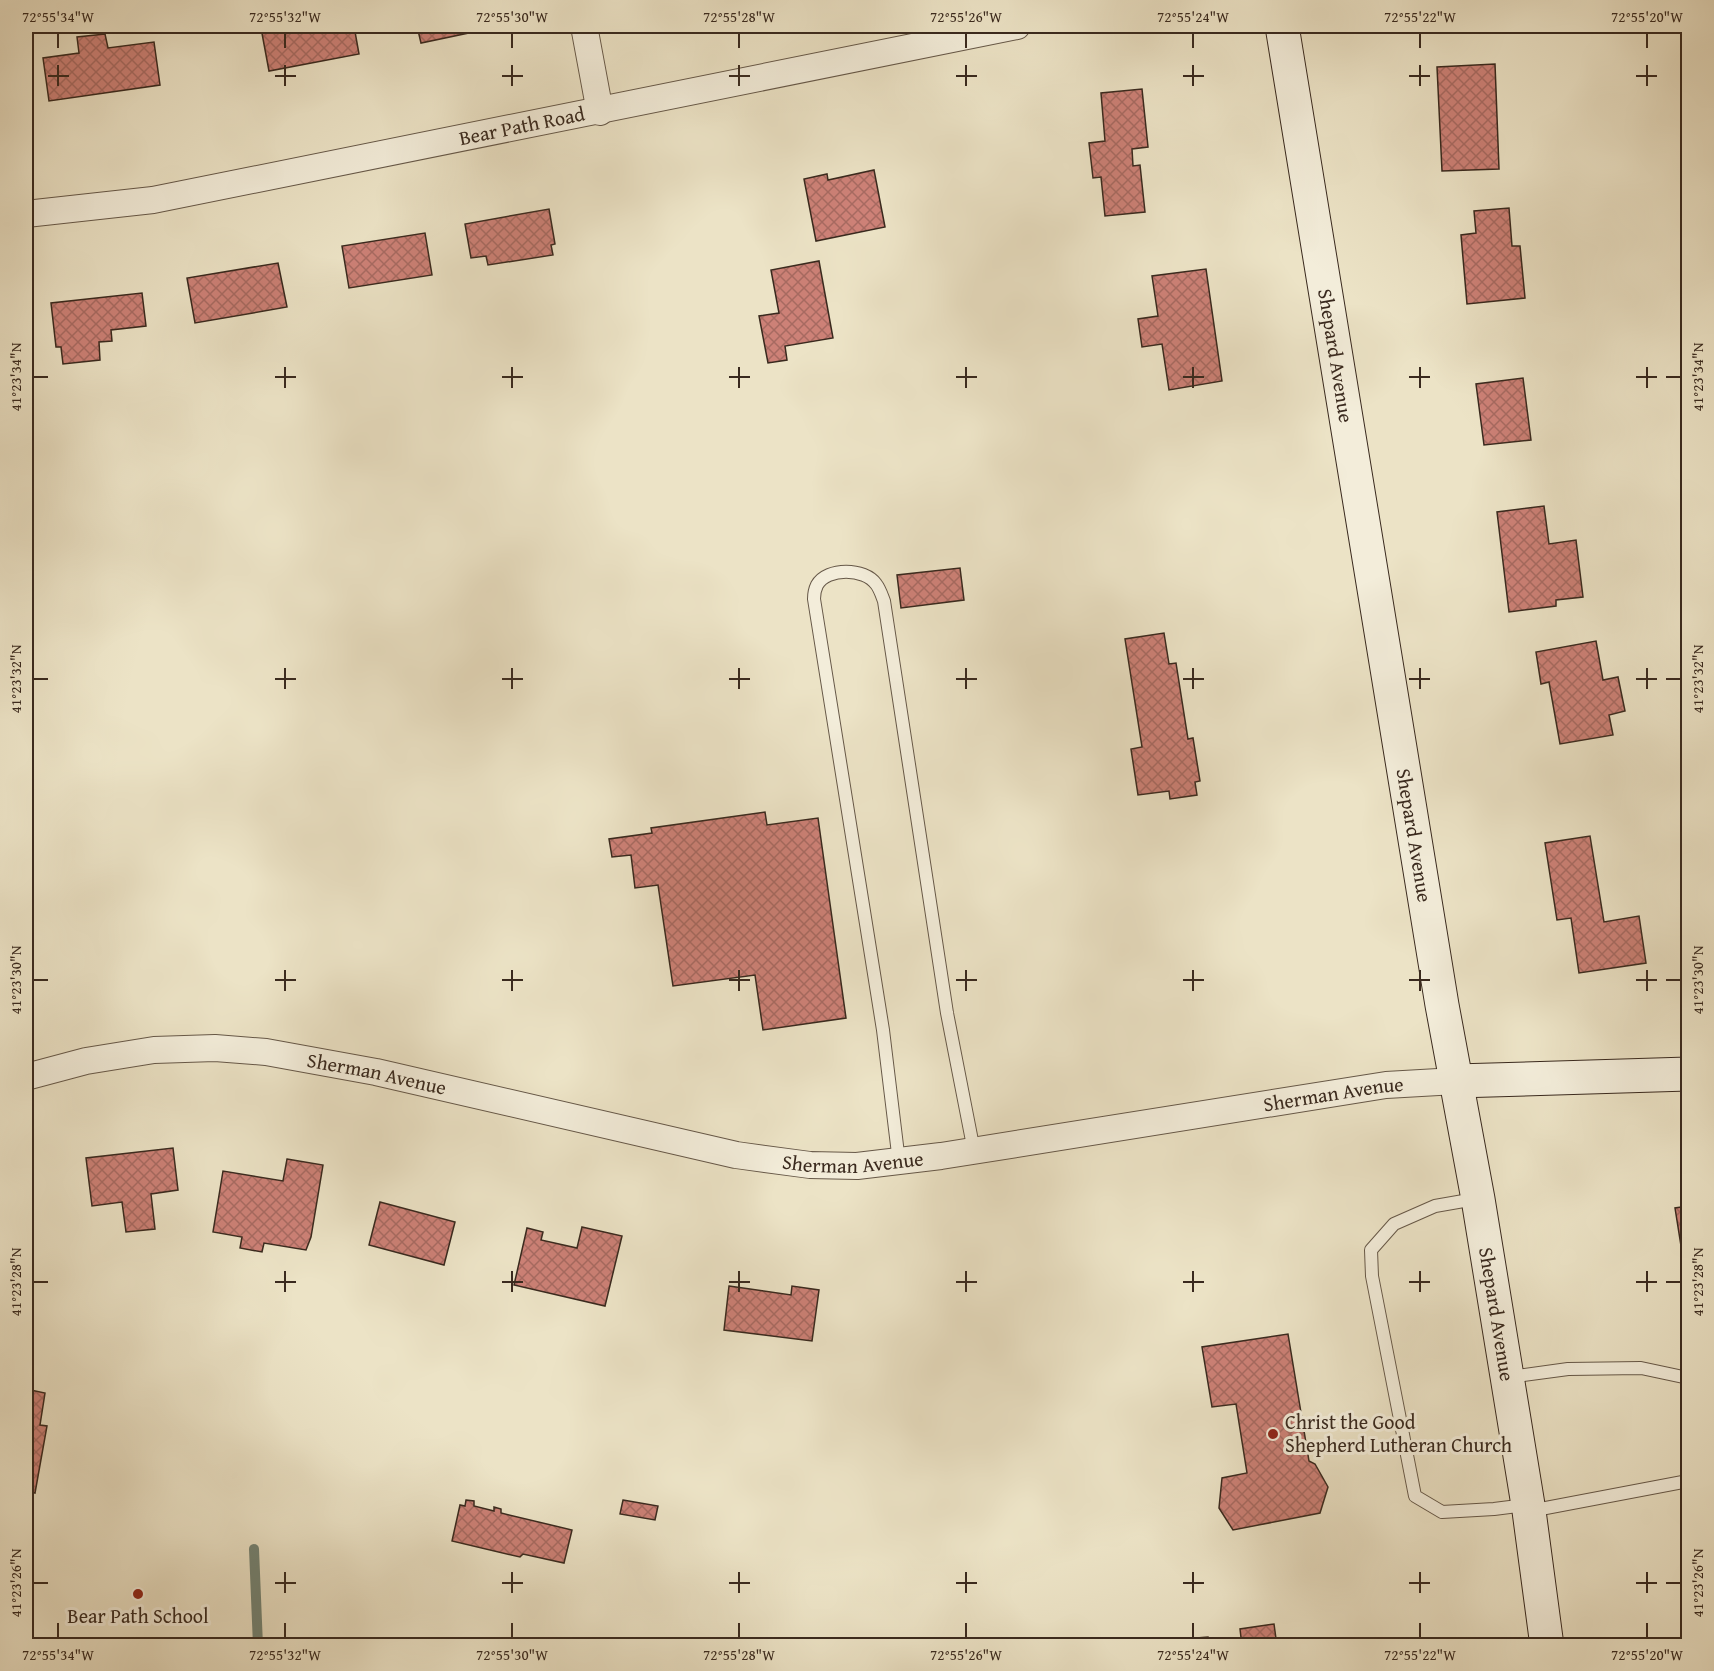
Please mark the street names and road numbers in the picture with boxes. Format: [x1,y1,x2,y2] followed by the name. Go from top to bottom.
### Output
[456,98,587,152] street label: Bear Path Road
[1311,286,1362,425] street label: Shepard Avenue
[1390,766,1440,904] street label: Shepard Avenue
[305,1045,449,1102] street label: Sherman Avenue
[1261,1069,1404,1118] street label: Sherman Avenue
[781,1143,925,1180] street label: Sherman Avenue
[1472,1245,1523,1383] street label: Shepard Avenue

